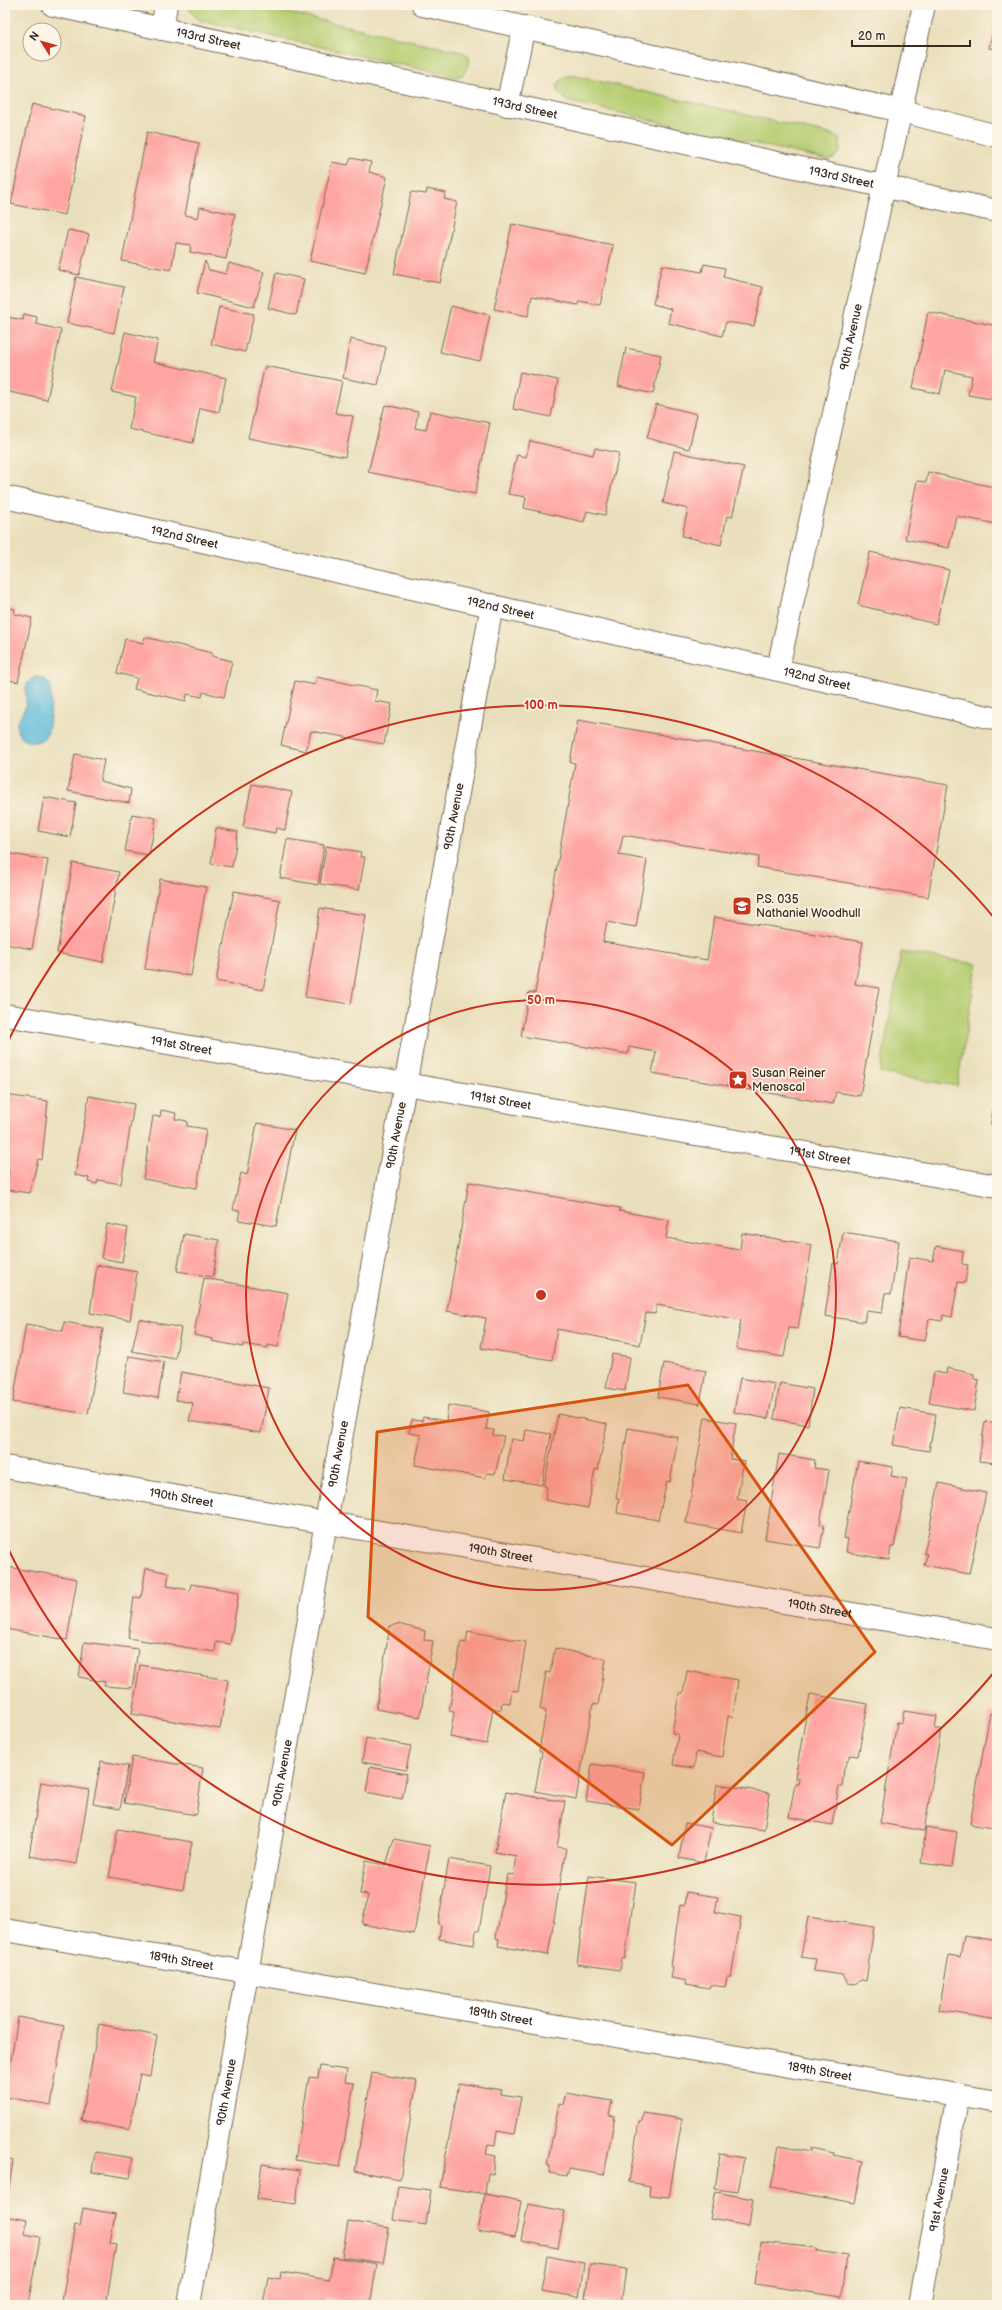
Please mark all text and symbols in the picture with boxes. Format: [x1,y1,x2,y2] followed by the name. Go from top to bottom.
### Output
[22,22,62,62] north arrow
[852,22,970,48] scale bar
[174,25,242,54] street label: 193rd Street
[27,29,42,43] text: N
[858,29,885,44] text: 20 m
[491,94,559,123] street label: 193rd Street
[808,163,875,192] street label: 193rd Street
[837,302,866,372] street label: 90th Avenue
[149,523,220,553] street label: 192nd Street
[466,594,536,623] street label: 192nd Street
[782,664,852,694] street label: 192nd Street
[524,698,558,713] text: 100 m
[441,782,468,851] street label: 90th Avenue
[756,892,860,921] place label: P.S. 035 Nathaniel Woodhull
[731,895,753,917] school or university icon: P.S. 035 Nathaniel Woodhull
[527,993,555,1008] text: 50 m
[150,1033,213,1059] street label: 191st Street
[752,1066,826,1095] place label: Susan Reiner Menoscal
[727,1069,749,1091] place icon: Susan Reiner Menoscal
[469,1088,533,1114] street label: 191st Street
[383,1101,410,1170] street label: 90th Avenue
[788,1143,852,1169] street label: 191st Street
[534,1288,548,1302] centre of rings
[325,1419,352,1489] street label: 90th Avenue
[148,1485,215,1511] street label: 190th Street
[467,1540,534,1566] street label: 190th Street
[786,1596,853,1622] street label: 190th Street
[269,1738,296,1808] street label: 90th Avenue
[148,1948,215,1974] street label: 189th Street
[467,2003,534,2029] street label: 189th Street
[213,2058,240,2127] street label: 90th Avenue
[786,2059,853,2085] street label: 189th Street
[926,2167,953,2233] street label: 91st Avenue

